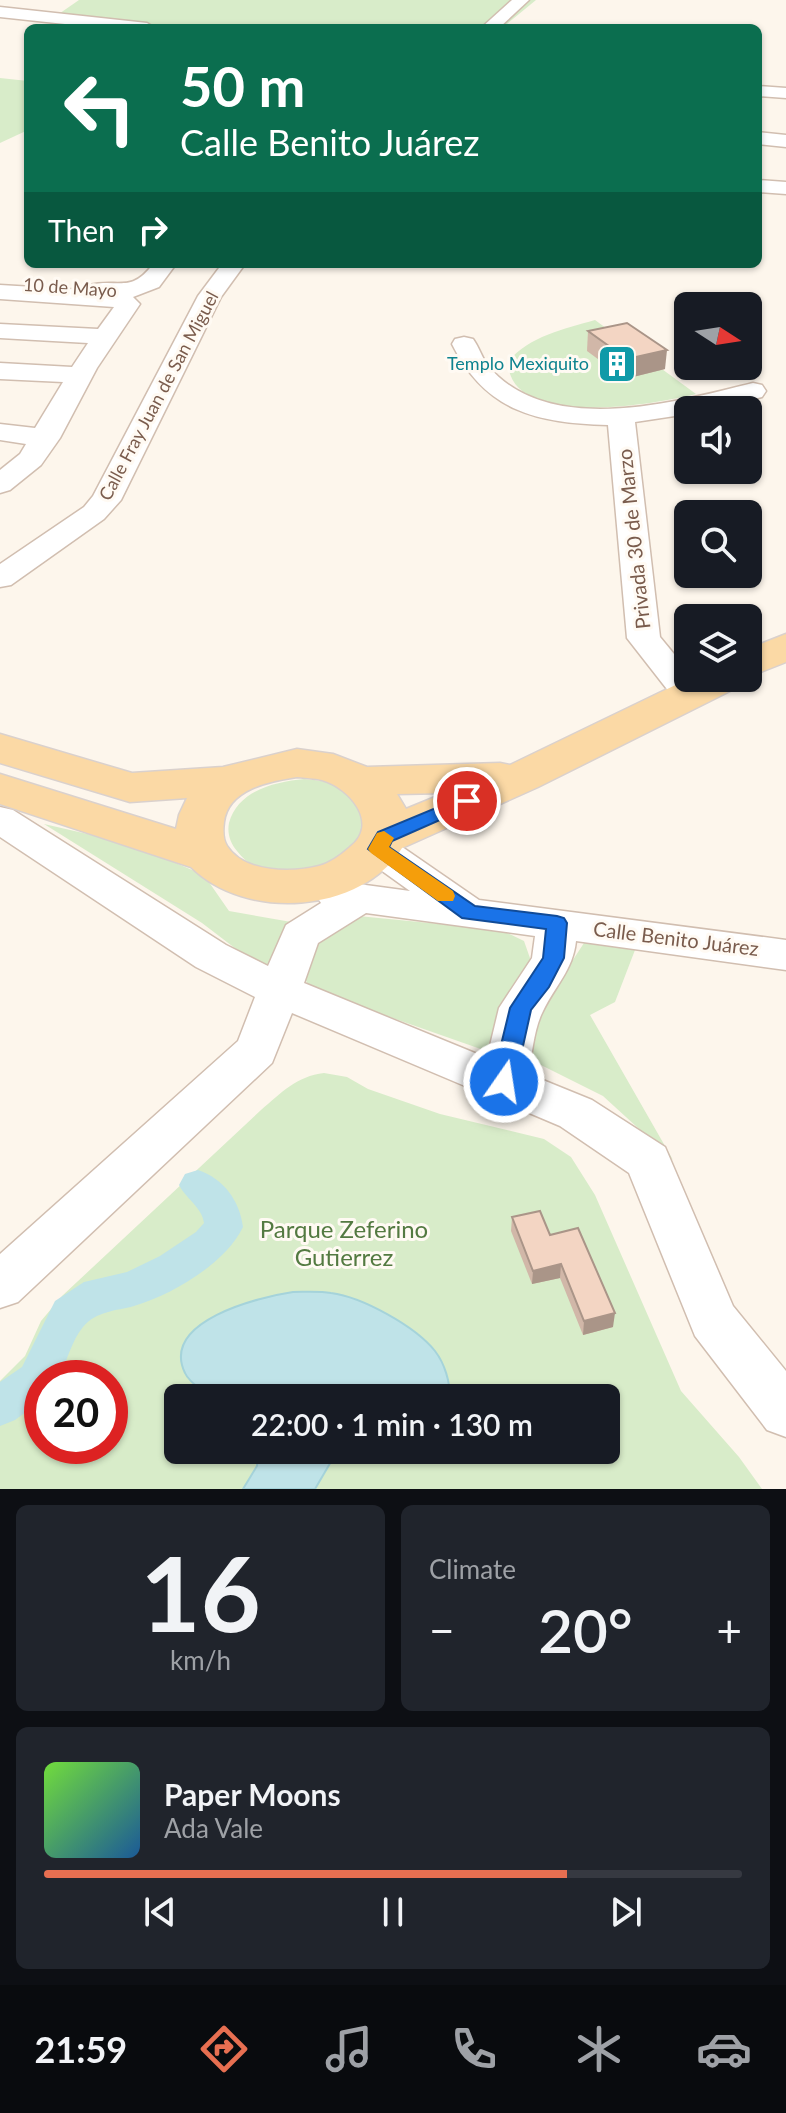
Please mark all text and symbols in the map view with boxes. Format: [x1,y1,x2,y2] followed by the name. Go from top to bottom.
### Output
[180,52,305,119] text: 50 m
[48,56,152,160] icon: left
[180,120,480,164] text: Calle Benito Juárez
[131,208,175,252] icon: right
[48,212,115,248] text: Then
[22,273,118,301] street label: 10 de Mayo
[94,287,223,504] street label: Calle Fray Juan de San Miguel
[674,292,762,380] north arrow
[674,292,762,692] map controls
[596,343,638,385] building icon: Templo Mexiquito
[447,352,589,374] place label: Templo Mexiquito
[674,396,762,484] button: sound
[612,448,654,630] street label: Privada 30 de Marzo
[674,500,762,588] button: search
[674,604,762,692] button: layers
[433,767,501,835] pin
[445,779,489,823] icon: arrive
[592,916,760,960] street label: Calle Benito Juárez
[462,1040,546,1124] position arrow
[260,1214,428,1271] park label: Parque Zeferino Gutierrez
[24,1360,128,1464] speed limit sign: 20
[251,1406,533,1442] text: 22:00 · 1 min · 130 m
[140,1529,261,1654] text: 16
[429,1553,516,1585] text: Climate
[538,1594,633,1666] text: 20°
[429,1604,455,1656] text: −
[716,1604,742,1656] text: +
[170,1644,231,1676] text: km/h
[164,1776,341,1812] text: Paper Moons
[164,1812,263,1844] text: Ada Vale
[138,1890,182,1934] icon: previous
[371,1890,415,1934] icon: pause
[604,1890,648,1934] icon: next
[196,2021,252,2077] icon: directions
[321,2021,377,2077] icon: music
[446,2021,502,2077] icon: phone
[571,2021,627,2077] icon: climate
[696,2021,752,2077] icon: car
[34,2027,127,2071] text: 21:59

